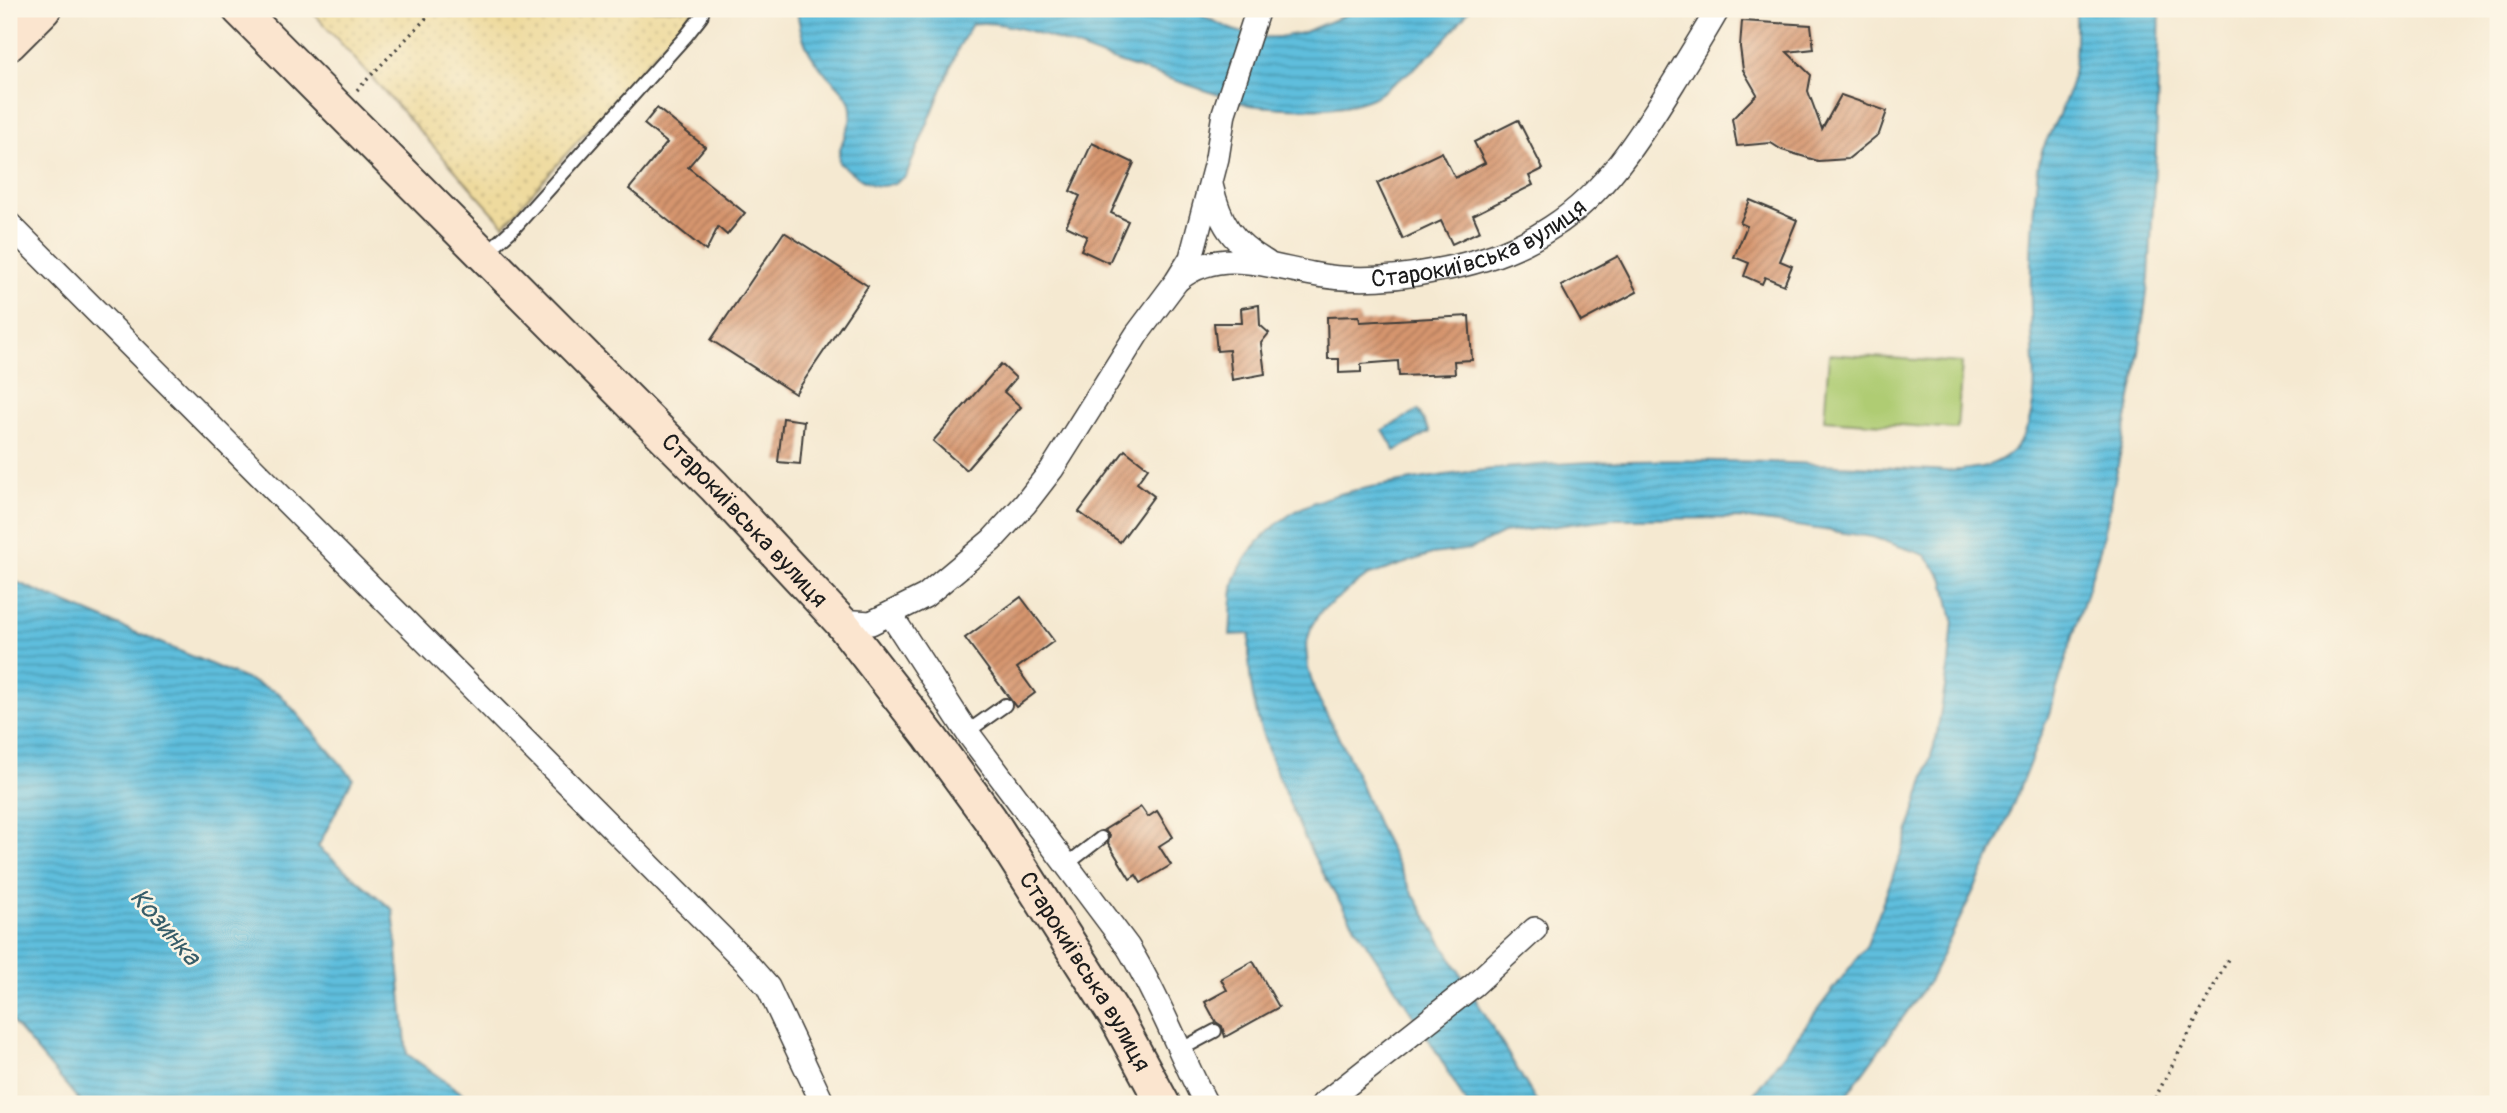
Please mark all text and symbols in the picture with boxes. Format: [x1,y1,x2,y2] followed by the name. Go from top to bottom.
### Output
[1370,193,1592,293] street label: Старокиївська вулиця
[655,427,834,613] street label: Старокиївська вулиця
[1013,866,1157,1076] street label: Старокиївська вулиця
[123,882,208,973] water label: Козинка

